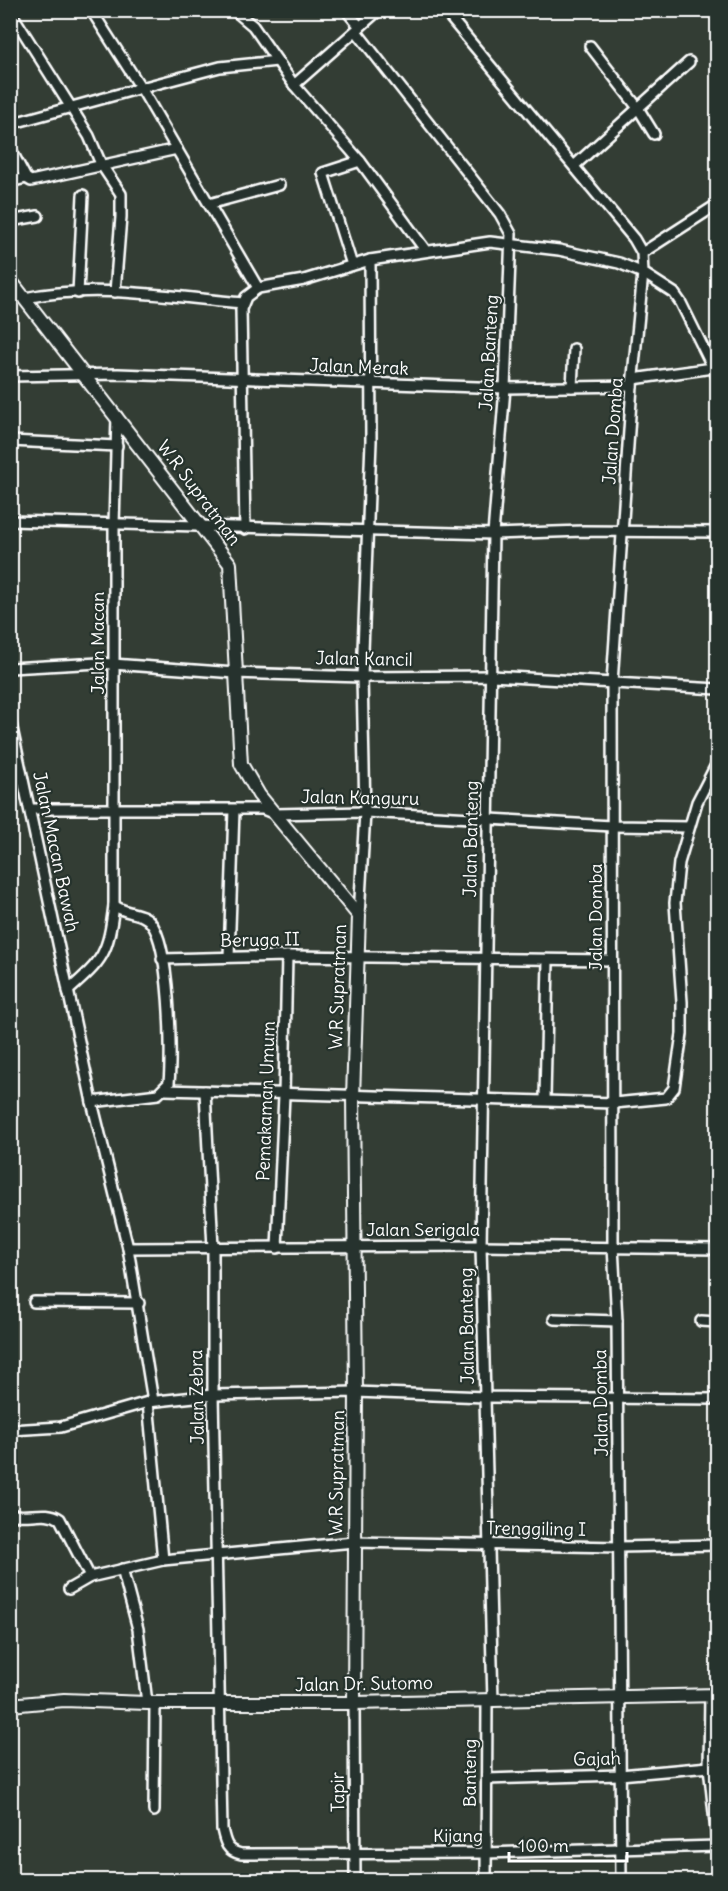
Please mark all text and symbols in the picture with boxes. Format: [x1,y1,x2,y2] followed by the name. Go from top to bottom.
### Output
[474,294,503,412] street label: Jalan Banteng
[309,353,409,380] street label: Jalan Merak
[597,377,628,485] street label: Jalan Domba
[152,436,246,550] street label: W.R Supratman
[86,592,109,694] street label: Jalan Macan
[315,646,413,671] street label: Jalan Kancil
[28,769,85,934] street label: Jalan Macan Bawah
[458,780,483,898] street label: Jalan Banteng
[301,785,419,810] street label: Jalan Kanguru
[584,863,607,971] street label: Jalan Domba
[324,924,351,1050] street label: W.R Supratman
[220,927,300,952] street label: Beruga II
[251,1020,280,1181] street label: Pemakaman Umum
[366,1218,480,1241] street label: Jalan Serigala
[454,1267,479,1385] street label: Jalan Banteng
[184,1349,209,1445] street label: Jalan Zebra
[588,1349,613,1457] street label: Jalan Domba
[324,1410,349,1536] street label: W.R Supratman
[486,1516,586,1541] street label: Trenggiling I
[295,1671,433,1696] street label: Jalan Dr. Sutomo
[458,1739,481,1807] street label: Banteng
[573,1746,621,1771] street label: Gajah
[326,1771,349,1812] street label: Tapir
[433,1824,483,1847] street label: Kijang
[509,1825,628,1863] scale bar
[518,1834,569,1857] text: 100 m

